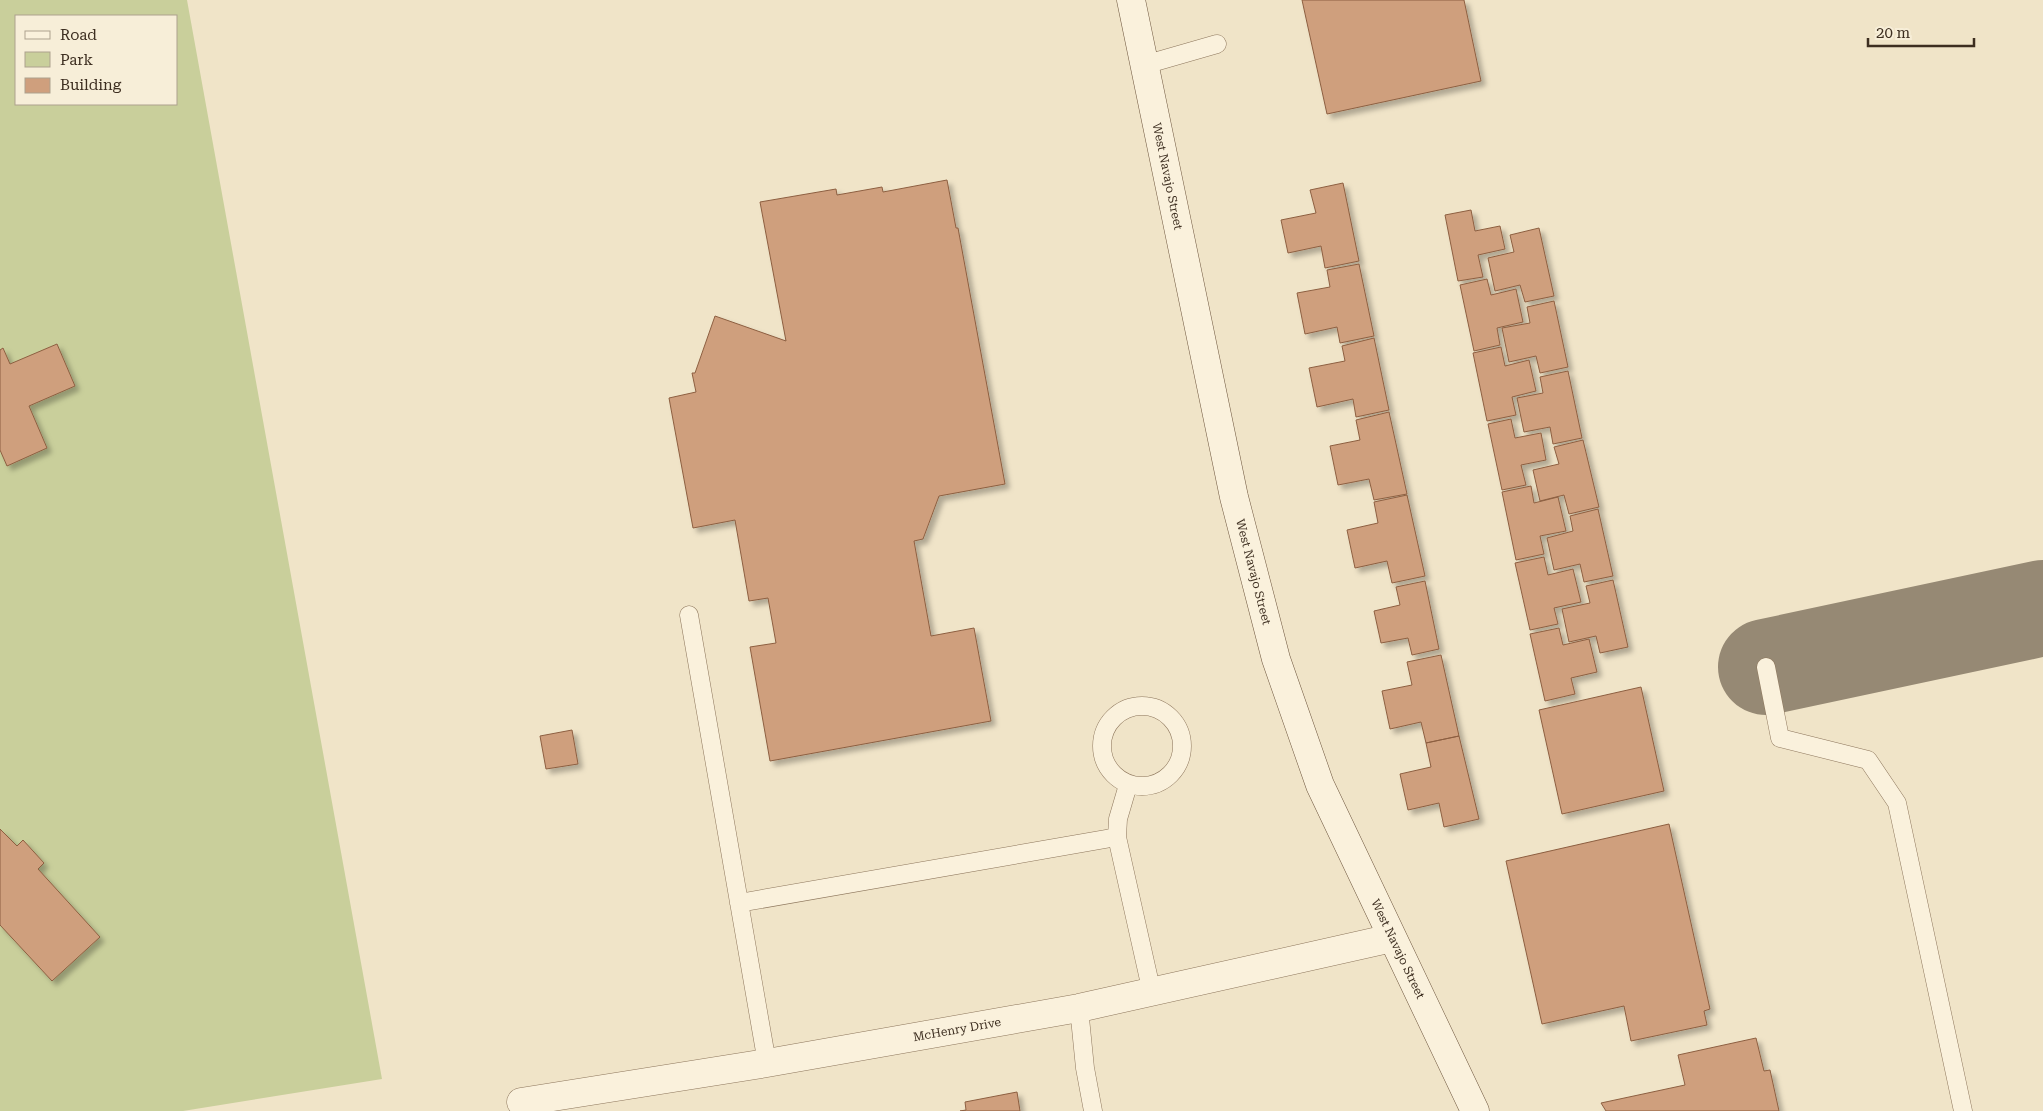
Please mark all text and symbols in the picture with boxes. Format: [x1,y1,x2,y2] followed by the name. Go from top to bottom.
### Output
[15,15,178,105] legend
[1868,15,1974,47] scale bar
[1876,24,1911,42] text: 20 m
[60,26,97,44] text: Road
[60,51,94,69] text: Park
[60,76,122,94] text: Building
[1150,122,1186,231] street label: West Navajo Street
[1233,518,1274,627] street label: West Navajo Street
[1368,897,1428,1002] street label: West Navajo Street
[912,1015,1002,1044] street label: McHenry Drive

